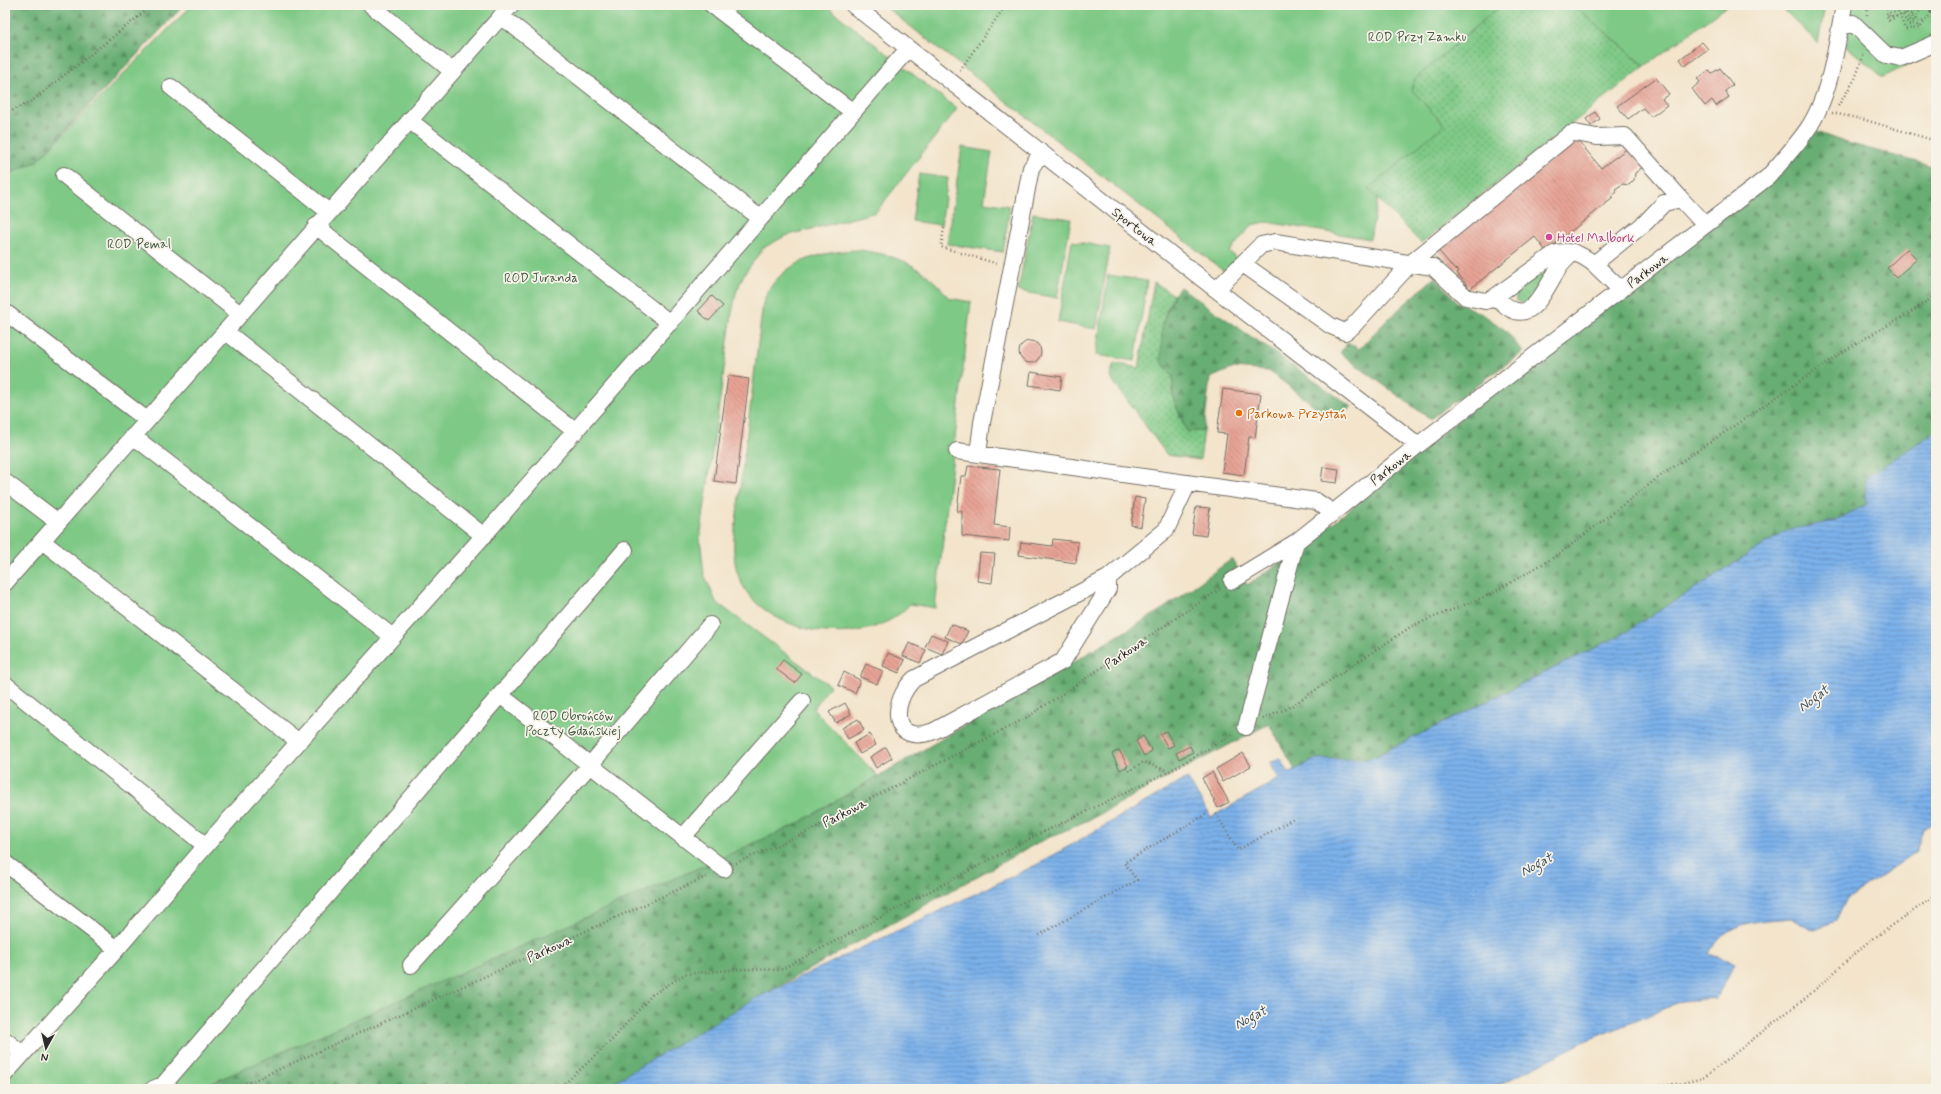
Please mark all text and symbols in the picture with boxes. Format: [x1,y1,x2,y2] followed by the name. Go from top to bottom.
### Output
[1368,29,1467,46] park label: ROD Przy Zamku
[1108,204,1160,250] street label: Sportowa
[1557,230,1635,247] place label: Hotel Malbork
[1544,232,1554,242] marker: Hotel Malbork
[107,236,171,253] park label: ROD Pemal
[1624,250,1672,292] street label: Parkowa
[504,270,578,287] park label: ROD Juranda
[1247,406,1347,423] place label: Parkowa Przystań
[1234,408,1244,418] marker: Parkowa Przystań
[1367,447,1415,490] street label: Parkowa
[1101,633,1150,674] street label: Parkowa
[1794,680,1835,718] water label: Nogat
[525,708,621,740] park label: ROD Obrońców Poczty Gdańskiej
[820,795,870,832] street label: Parkowa
[1517,848,1558,883] water label: Nogat
[524,932,575,967] street label: Parkowa
[1231,1001,1272,1036] water label: Nogat
[26,1028,66,1068] north arrow
[40,1049,49,1064] text: N

